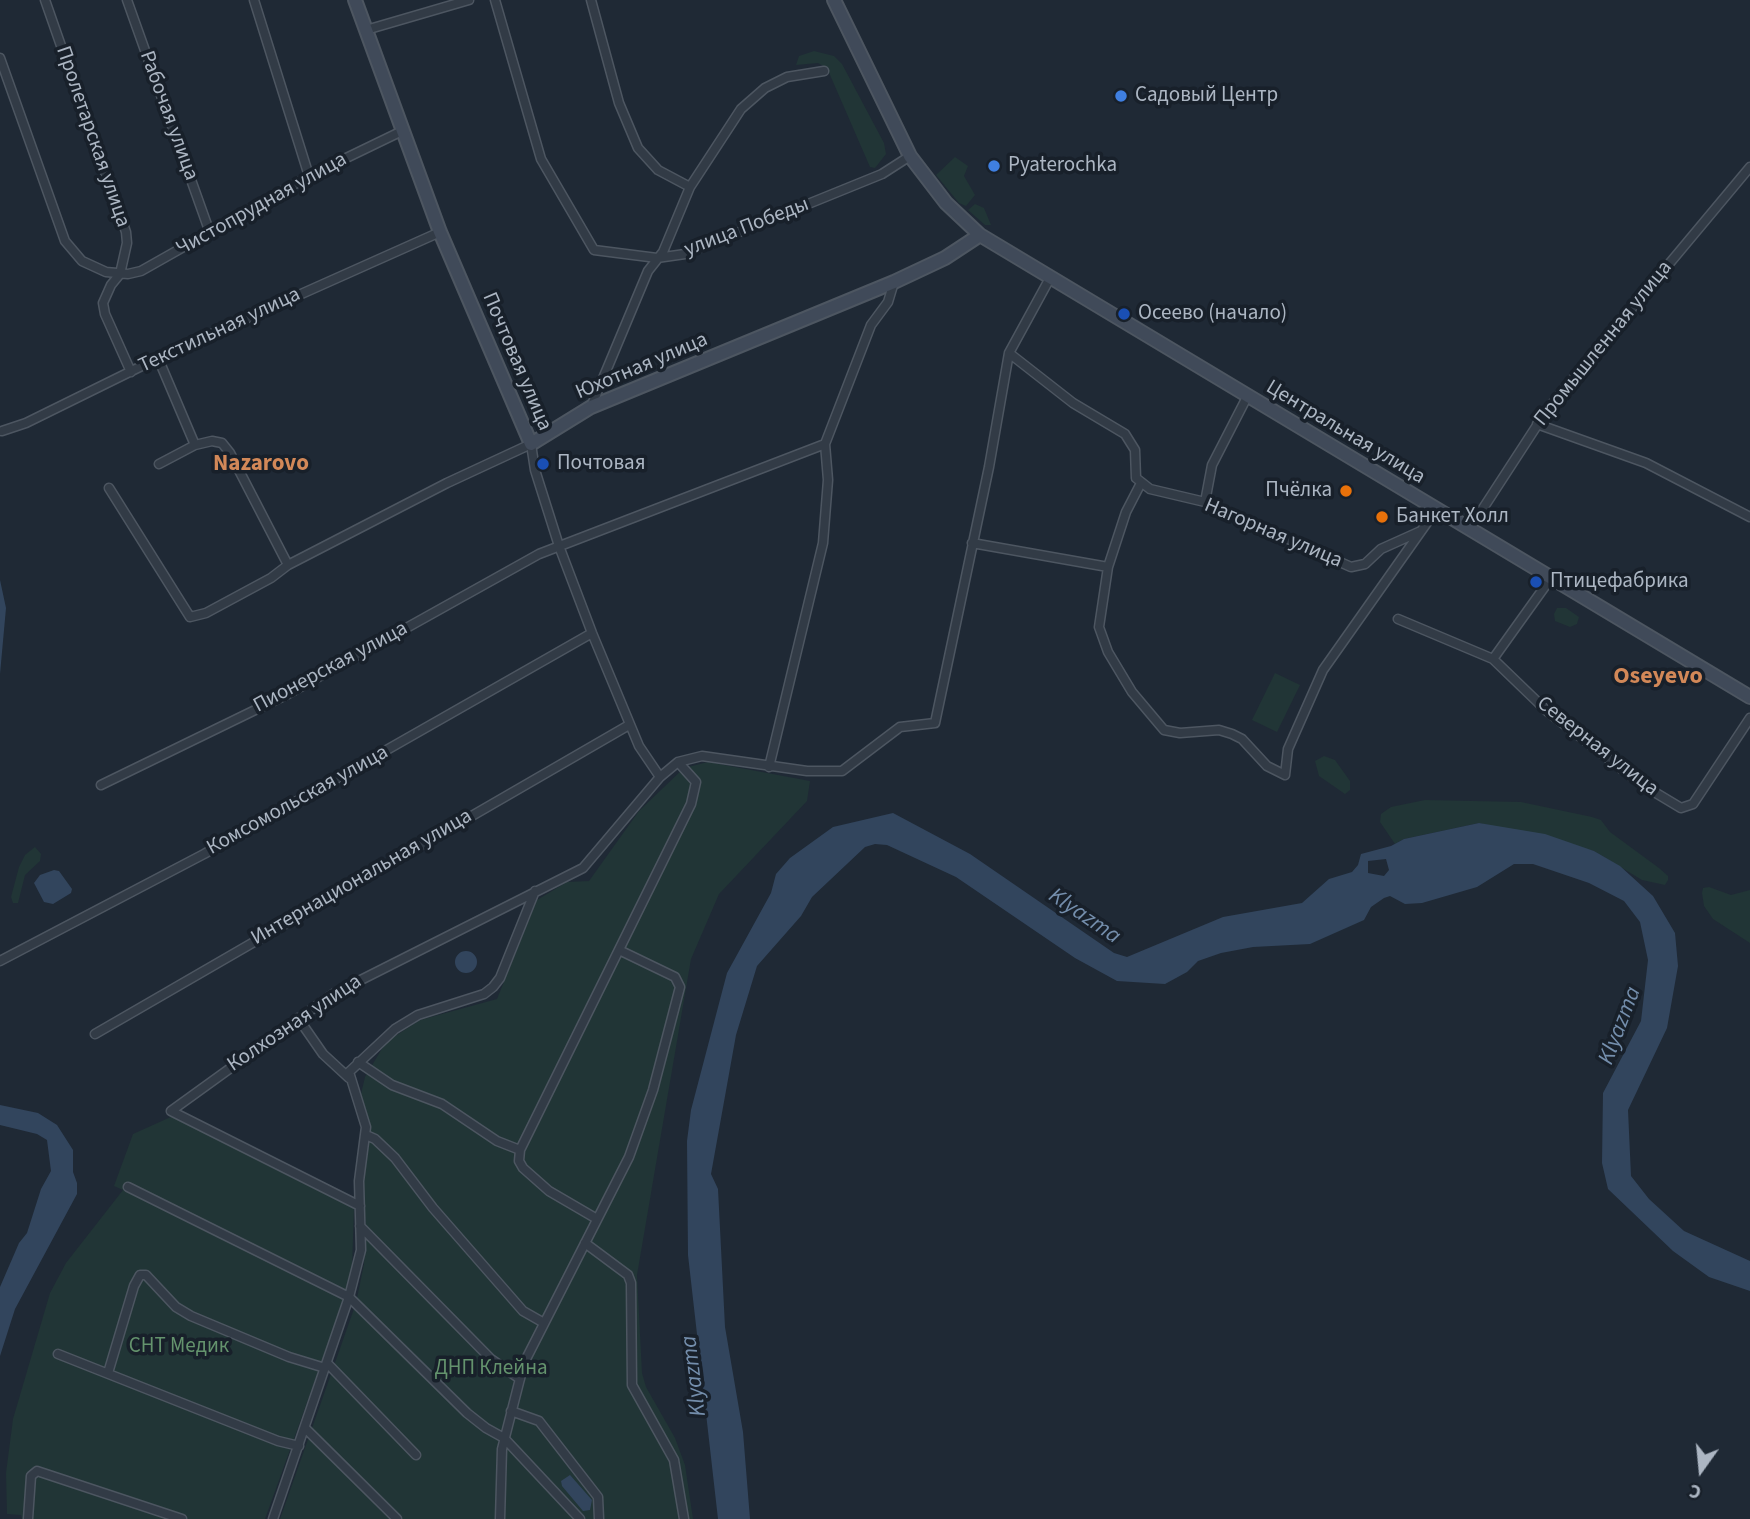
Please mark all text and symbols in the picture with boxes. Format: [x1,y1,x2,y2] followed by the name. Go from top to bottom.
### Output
[49,43,135,231] street label: Пролетарская улица
[133,48,203,184] street label: Рабочая улица
[1135,83,1278,109] place label: Садовый Центр
[1113,88,1129,104] marker: Садовый Центр
[172,148,352,262] street label: Чистопрудная улица
[1008,153,1117,179] place label: Pyaterochka
[986,158,1002,174] marker: Pyaterochka
[681,193,813,263] street label: улица Победы
[1530,256,1678,432] street label: Промышленная улица
[135,283,305,379] street label: Текстильная улица
[476,289,556,435] street label: Почтовая улица
[1138,301,1287,327] place label: Осеево (начало)
[1116,306,1132,322] marker: Осеево (начало)
[572,328,712,406] street label: Юхотная улица
[1261,375,1429,491] street label: Центральная улица
[213,451,309,479] district label: Nazarovo
[557,451,646,477] place label: Почтовая
[535,456,551,472] marker: Почтовая
[1265,478,1332,504] place label: Пчёлка
[1338,483,1354,499] marker: Пчёлка
[1200,494,1346,574] street label: Нагорная улица
[1396,504,1509,530] place label: Банкет Холл
[1374,509,1390,525] marker: Банкет Холл
[1550,569,1689,595] place label: Птицефабрика
[1528,574,1544,590] marker: Птицефабрика
[250,617,412,719] street label: Пионерская улица
[1613,664,1703,692] district label: Oseyevo
[1531,692,1663,802] street label: Северная улица
[203,741,393,861] street label: Комсомольская улица
[247,804,477,952] street label: Интернациональная улица
[1043,883,1125,951] water label: Klyazma
[223,970,367,1078] street label: Колхозная улица
[1594,983,1648,1069] water label: Klyazma
[129,1334,229,1360] park label: СНТ Медик
[676,1334,714,1418] water label: Klyazma
[434,1356,548,1382] park label: ДНП Клейна
[1666,1435,1736,1505] north arrow
[1687,1476,1704,1505] text: С

